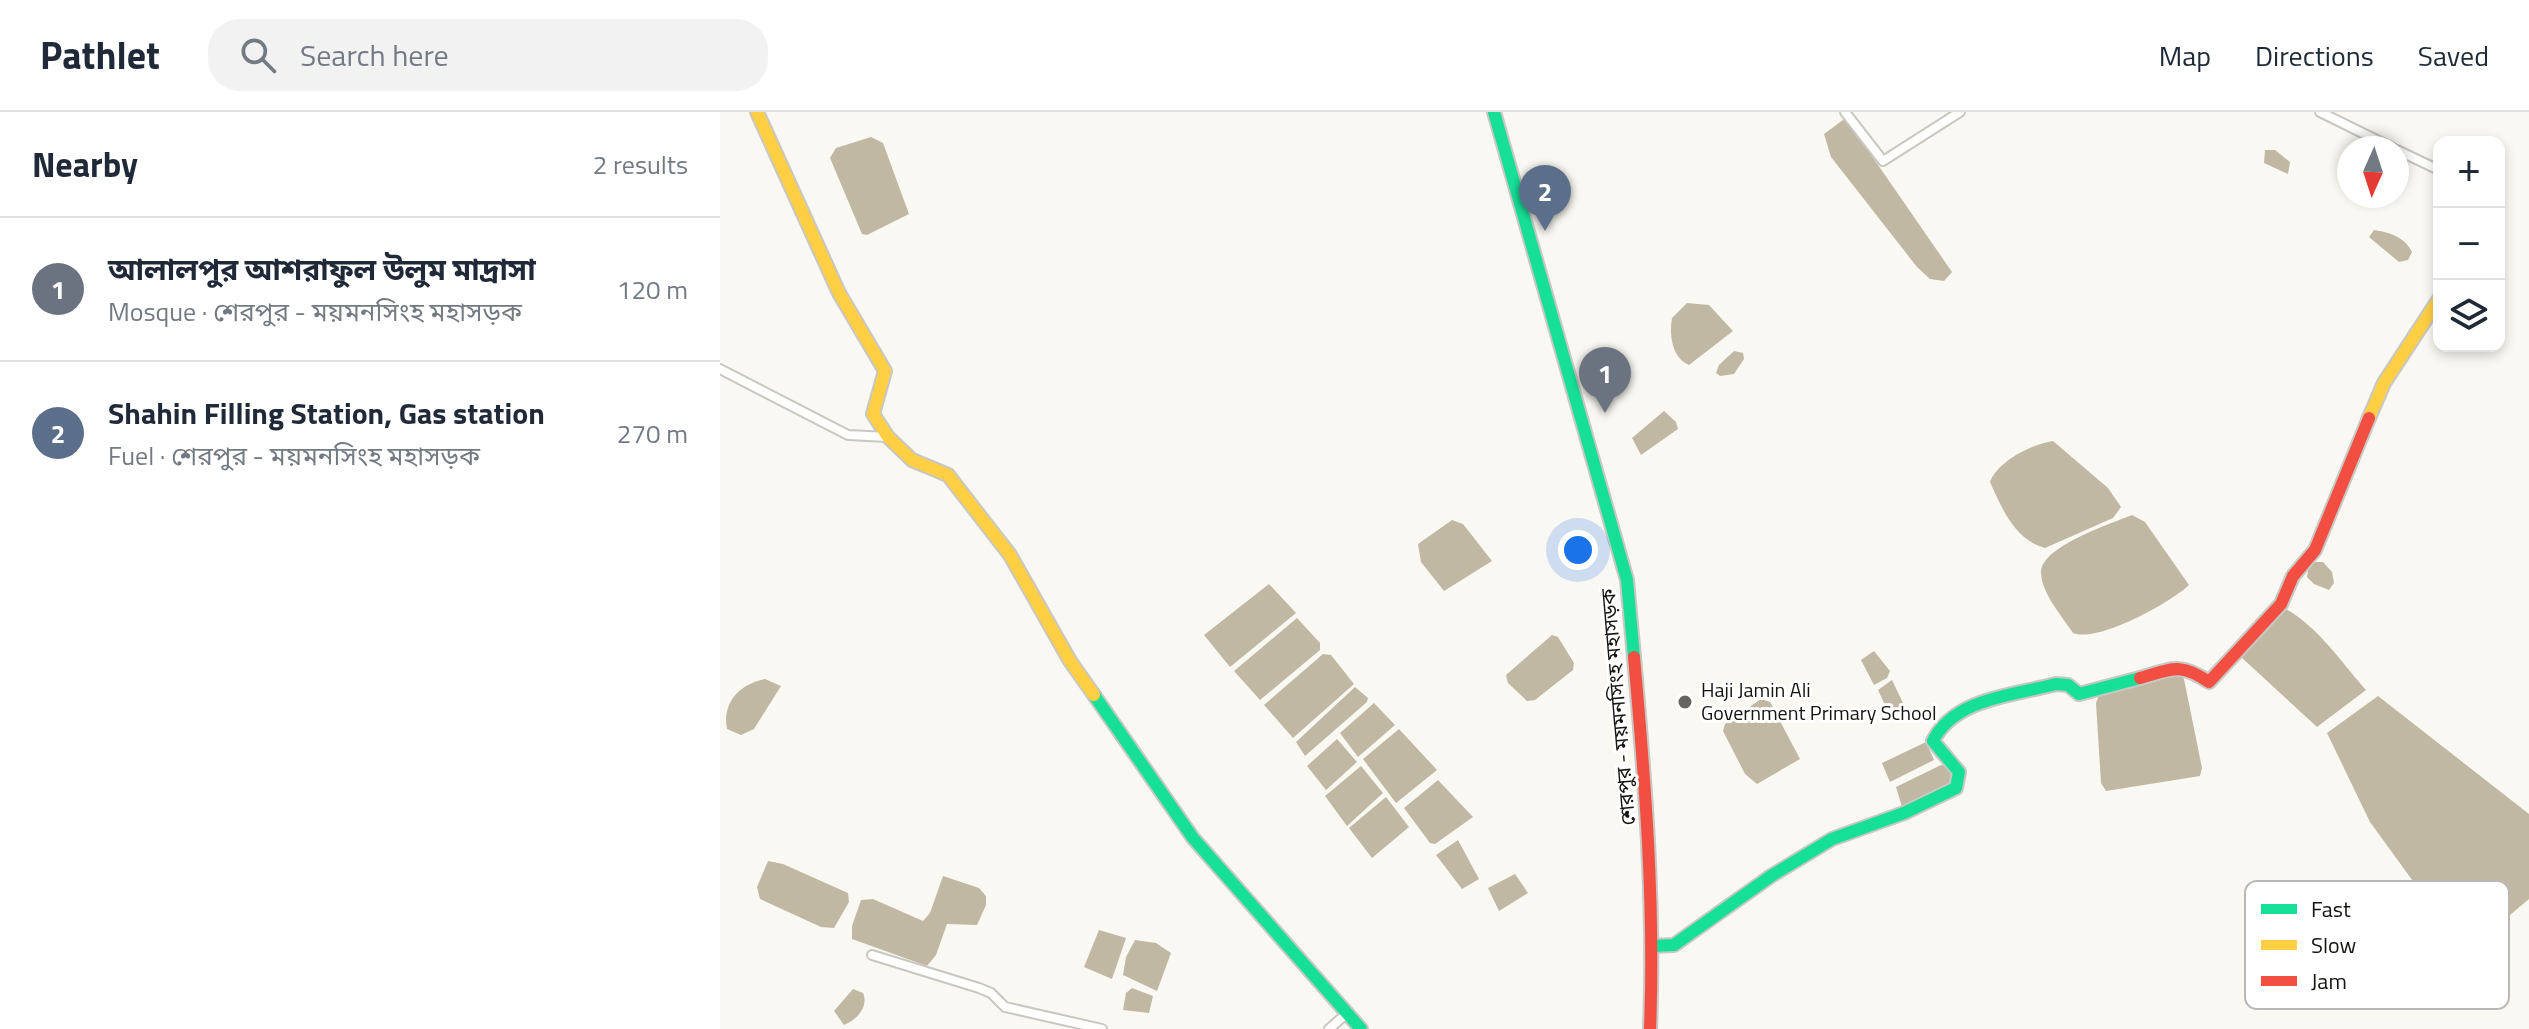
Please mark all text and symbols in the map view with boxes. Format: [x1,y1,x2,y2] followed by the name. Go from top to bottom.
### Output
[208,19,768,91] search box
[40,26,160,84] text: Pathlet
[300,32,449,78] text: Search here
[236,33,280,77] icon: search
[2159,34,2211,77] text: Map
[2255,34,2374,77] text: Directions
[2418,34,2489,77] text: Saved
[2337,136,2409,208] north arrow
[2433,136,2505,352] map controls
[2433,136,2505,208] button: +
[32,138,138,190] text: Nearby
[593,145,688,184] text: 2 results
[1519,165,1571,231] pin: 2
[2433,208,2505,280] button: −
[108,246,536,292] text: আলালপুর আশরাফুল উলুম মাদ্রাসা
[51,270,65,309] text: 1
[617,270,688,309] text: 120 m
[2433,280,2505,352] button: layers
[108,292,522,331] text: Mosque · শেরপুর - ময়মনসিংহ মহাসড়ক
[1579,347,1631,413] pin: 1
[108,390,545,436] text: Shahin Filling Station, Gas station
[51,414,65,453] text: 2
[617,414,688,453] text: 270 m
[108,436,480,475] text: Fuel · শেরপুর - ময়মনসিংহ মহাসড়ক
[1558,530,1598,570] your location
[1592,587,1643,827] street label: শেরপুর - ময়মনসিংহ মহাসড়ক
[1701,674,1937,728] place label: Haji Jamin Ali Government Primary School
[1676,693,1694,711] marker: Haji Jamin Ali Government Primary School
[2245,881,2509,1009] legend
[2311,892,2351,926] text: Fast
[2311,928,2357,962] text: Slow
[2311,964,2347,998] text: Jam

